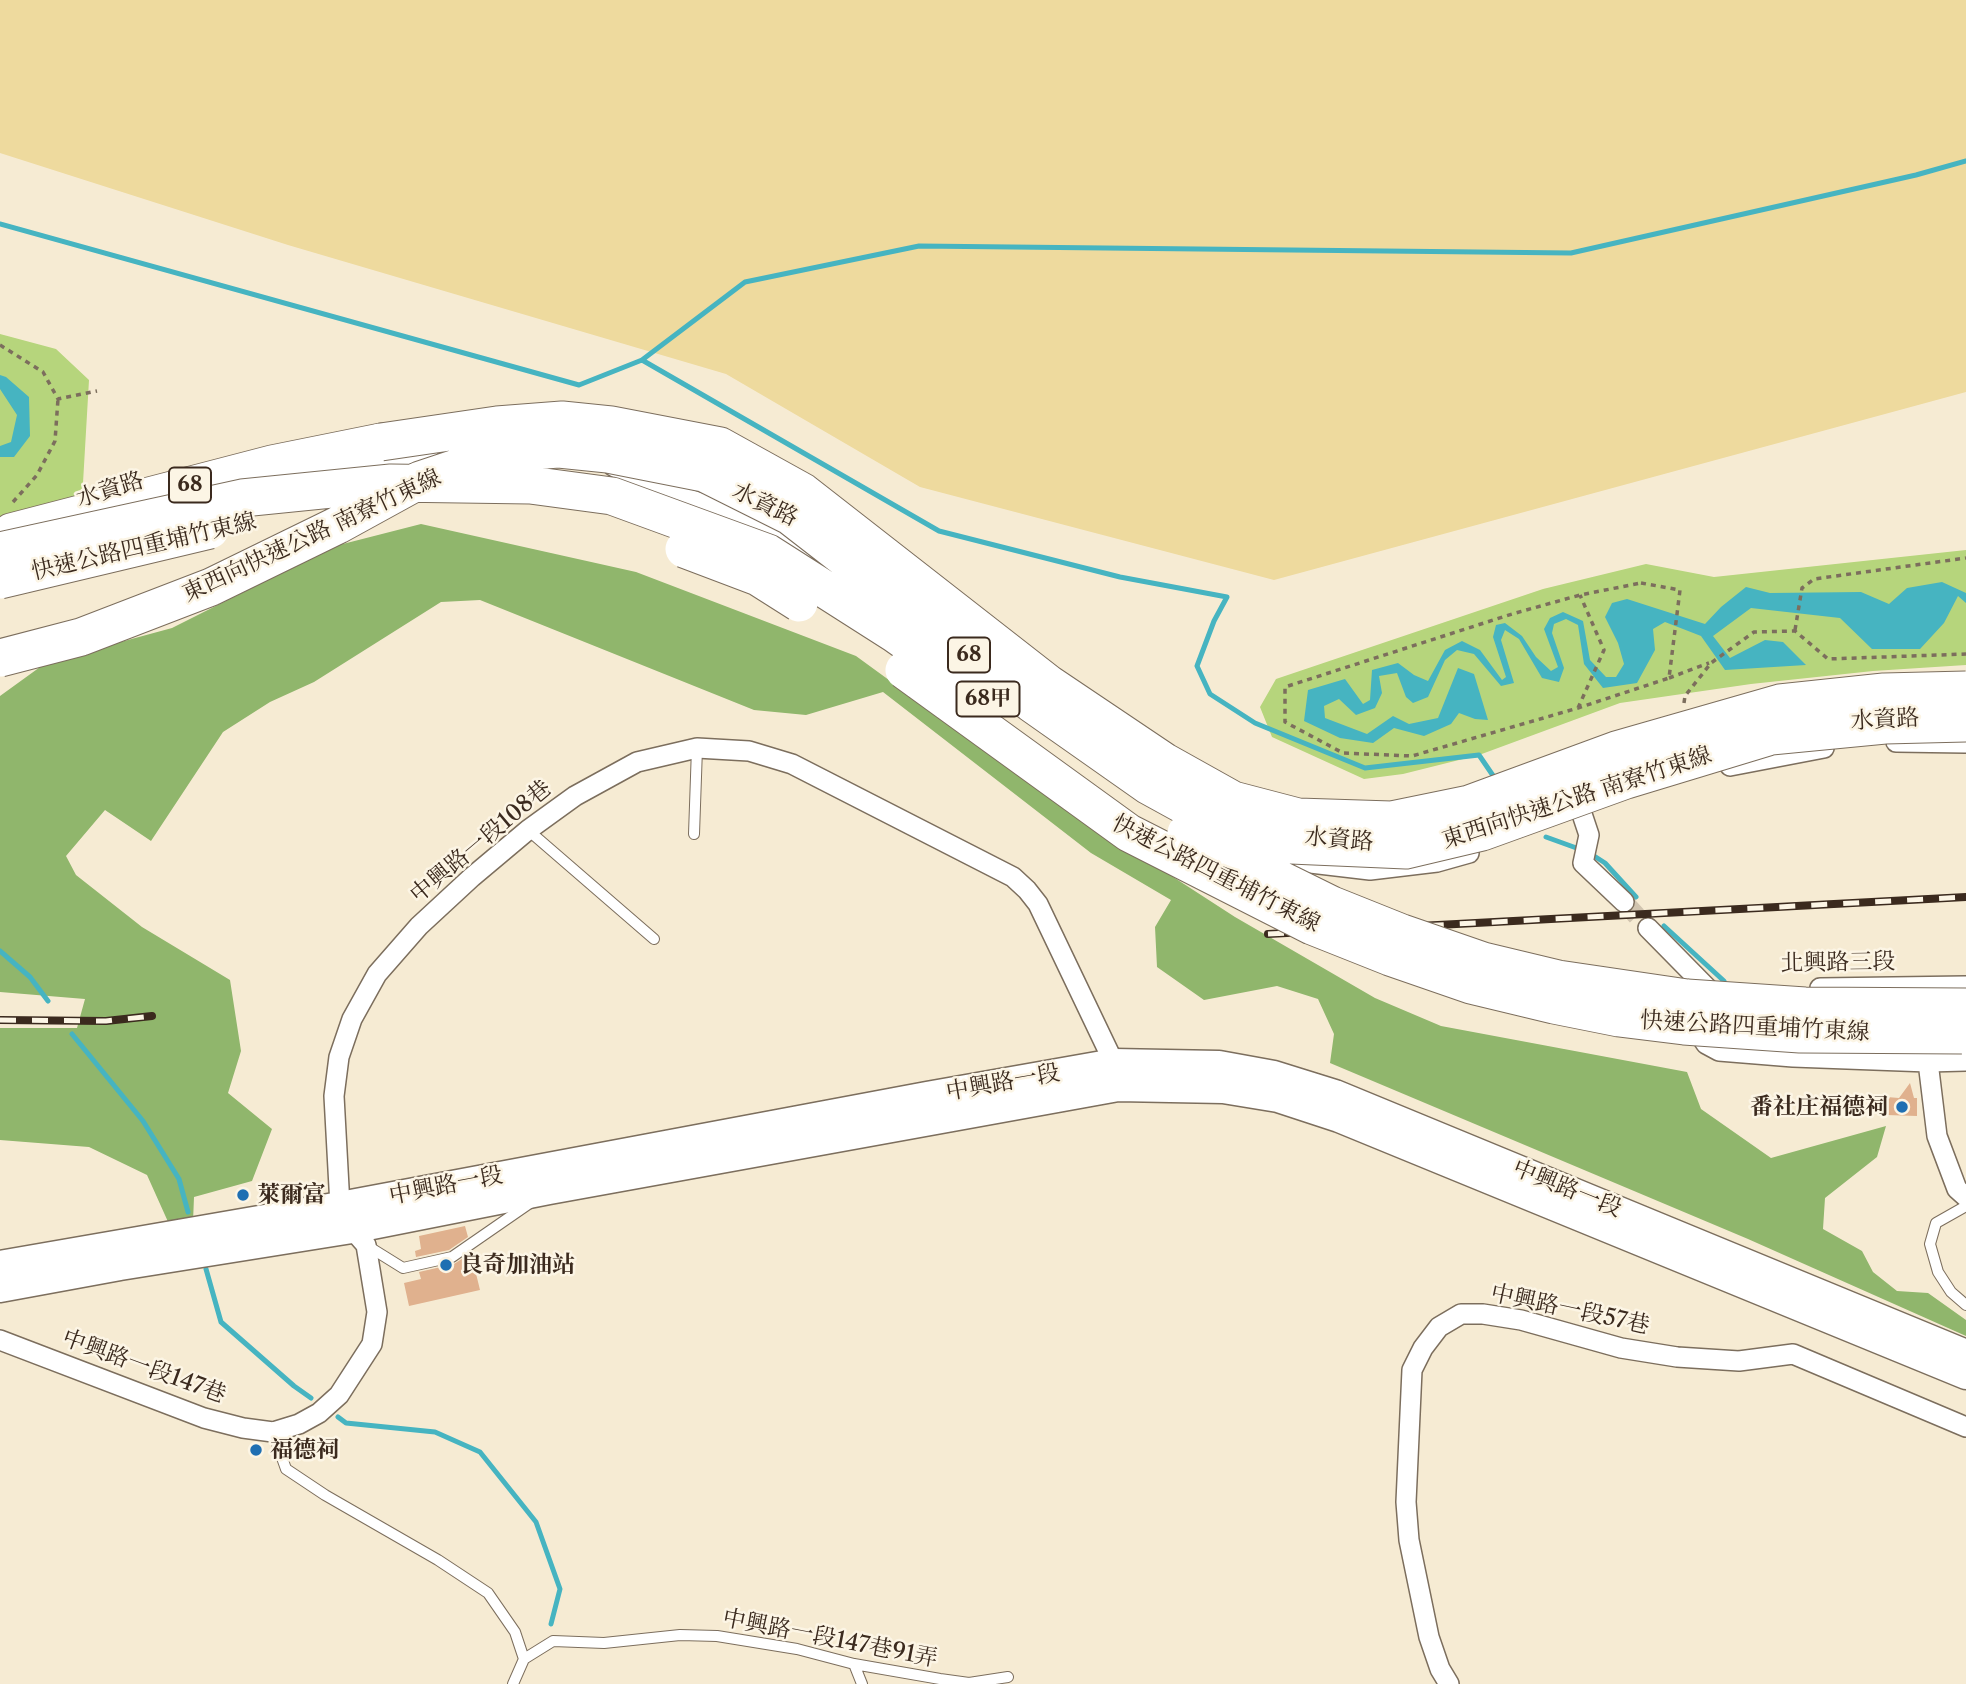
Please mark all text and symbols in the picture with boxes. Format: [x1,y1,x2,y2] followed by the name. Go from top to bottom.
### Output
[178,464,446,608] street label: 東西向快速公路 南寮竹東線
[73,467,147,513] street label: 水資路
[169,468,211,503] road number: 68
[728,477,802,533] street label: 水資路
[29,508,259,586] street label: 快速公路四重埔竹東線
[948,638,990,672] road number: 68
[956,682,1020,716] road number: 68甲
[1850,704,1920,736] street label: 水資路
[1439,741,1715,855] street label: 東西向快速公路 南寮竹東線
[405,775,557,909] street label: 中興路一段108巷
[1107,809,1325,939] street label: 快速公路四重埔竹東線
[1303,823,1375,857] street label: 水資路
[1780,948,1896,978] street label: 北興路三段
[1639,1007,1871,1047] street label: 快速公路四重埔竹東線
[944,1059,1062,1107] street label: 中興路一段
[1750,1093,1888,1121] place label: 番社庄福德祠
[1894,1099,1910,1115] marker: 番社庄福德祠
[1509,1155,1625,1223] street label: 中興路一段
[387,1161,505,1211] street label: 中興路一段
[257,1181,326,1209] place label: 萊爾富
[235,1187,251,1203] marker: 萊爾富
[460,1251,575,1279] place label: 良奇加油站
[438,1257,454,1273] marker: 良奇加油站
[1488,1280,1652,1340] street label: 中興路一段57巷
[58,1325,230,1409] street label: 中興路一段147巷
[270,1436,339,1464] place label: 福德祠
[248,1442,264,1458] marker: 福德祠
[720,1605,940,1673] street label: 中興路一段147巷91弄

